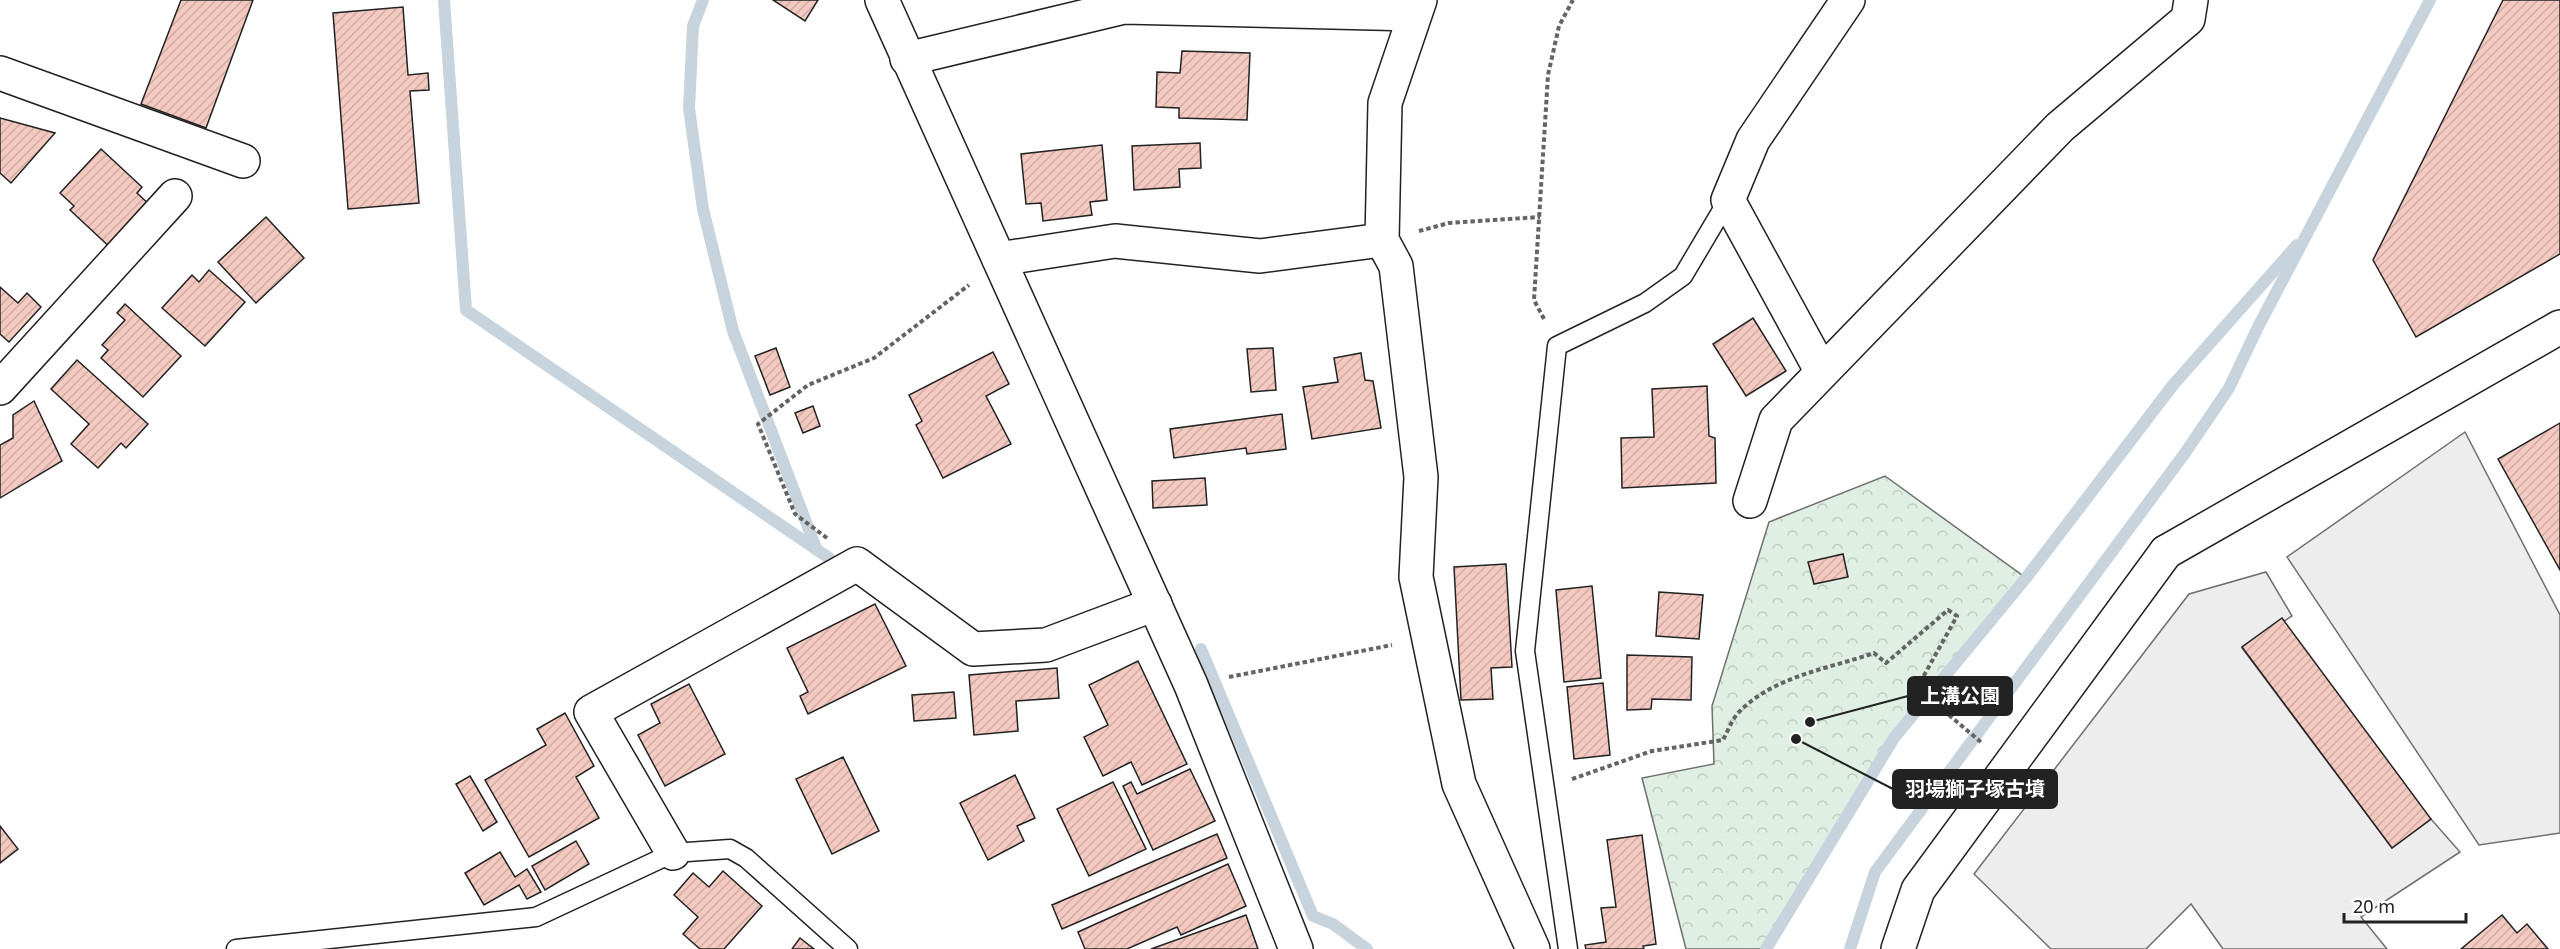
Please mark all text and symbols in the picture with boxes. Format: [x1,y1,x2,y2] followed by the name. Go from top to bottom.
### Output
[1908,677,2012,715] callout: 上溝公園
[1920,682,2000,709] text: 上溝公園
[1893,770,2057,808] callout: 羽場獅子塚古墳
[1905,775,2045,802] text: 羽場獅子塚古墳
[2344,886,2466,924] scale bar
[2353,894,2395,918] text: 20 m

